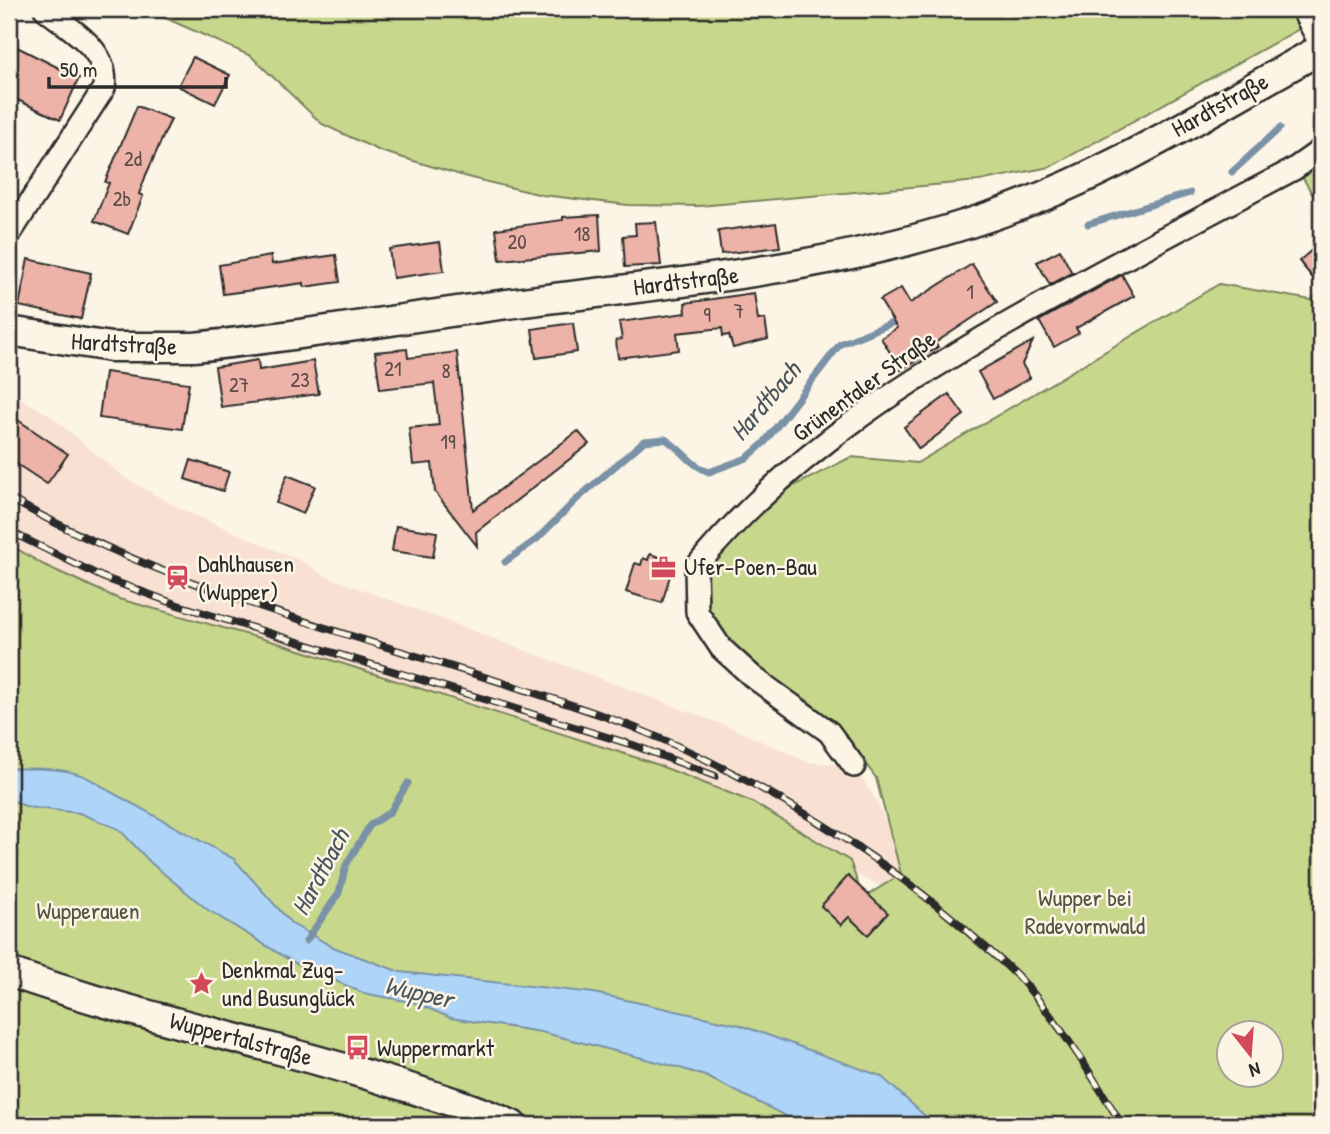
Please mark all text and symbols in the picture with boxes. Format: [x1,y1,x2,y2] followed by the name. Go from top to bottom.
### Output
[49,46,226,90] scale bar
[60,55,97,84] text: 50 m
[1165,64,1274,144] street label: Hardtstraße
[124,144,142,173] house number: 2d
[113,184,131,213] house number: 2b
[574,219,590,248] house number: 18
[507,227,527,256] house number: 20
[631,258,741,302] street label: Hardtstraße
[966,277,974,306] house number: 1
[734,296,744,325] house number: 7
[703,300,711,329] house number: 9
[785,322,942,448] street label: Grünentaler Straße
[70,324,178,362] street label: Hardtstraße
[721,352,809,448] water label: Hardtbach
[384,354,402,383] house number: 21
[441,356,451,385] house number: 8
[290,365,310,394] house number: 23
[229,370,249,399] house number: 27
[440,427,456,456] house number: 19
[198,547,294,607] place label: Dahlhausen (Wupper)
[684,550,817,582] place label: Ufer-Poen-Bau
[650,553,678,581] office icon: Ufer-Poen-Bau
[164,564,192,592] station icon: Dahlhausen (Wupper)
[282,820,358,921] water label: Hardtbach
[1025,881,1145,941] park label: Wupper bei Radevormwald
[36,894,140,926] park label: Wupperauen
[222,953,355,1013] place label: Denkmal Zug- und Busunglück
[381,967,460,1018] water label: Wupper
[188,970,216,998] place icon: Denkmal Zug- und Busunglück
[167,1004,316,1073] street label: Wuppertalstraße
[1214,1018,1284,1088] north arrow
[377,1031,495,1063] place label: Wuppermarkt
[343,1034,371,1062] bus stop icon: Wuppermarkt
[1246,1056,1264,1084] text: N

